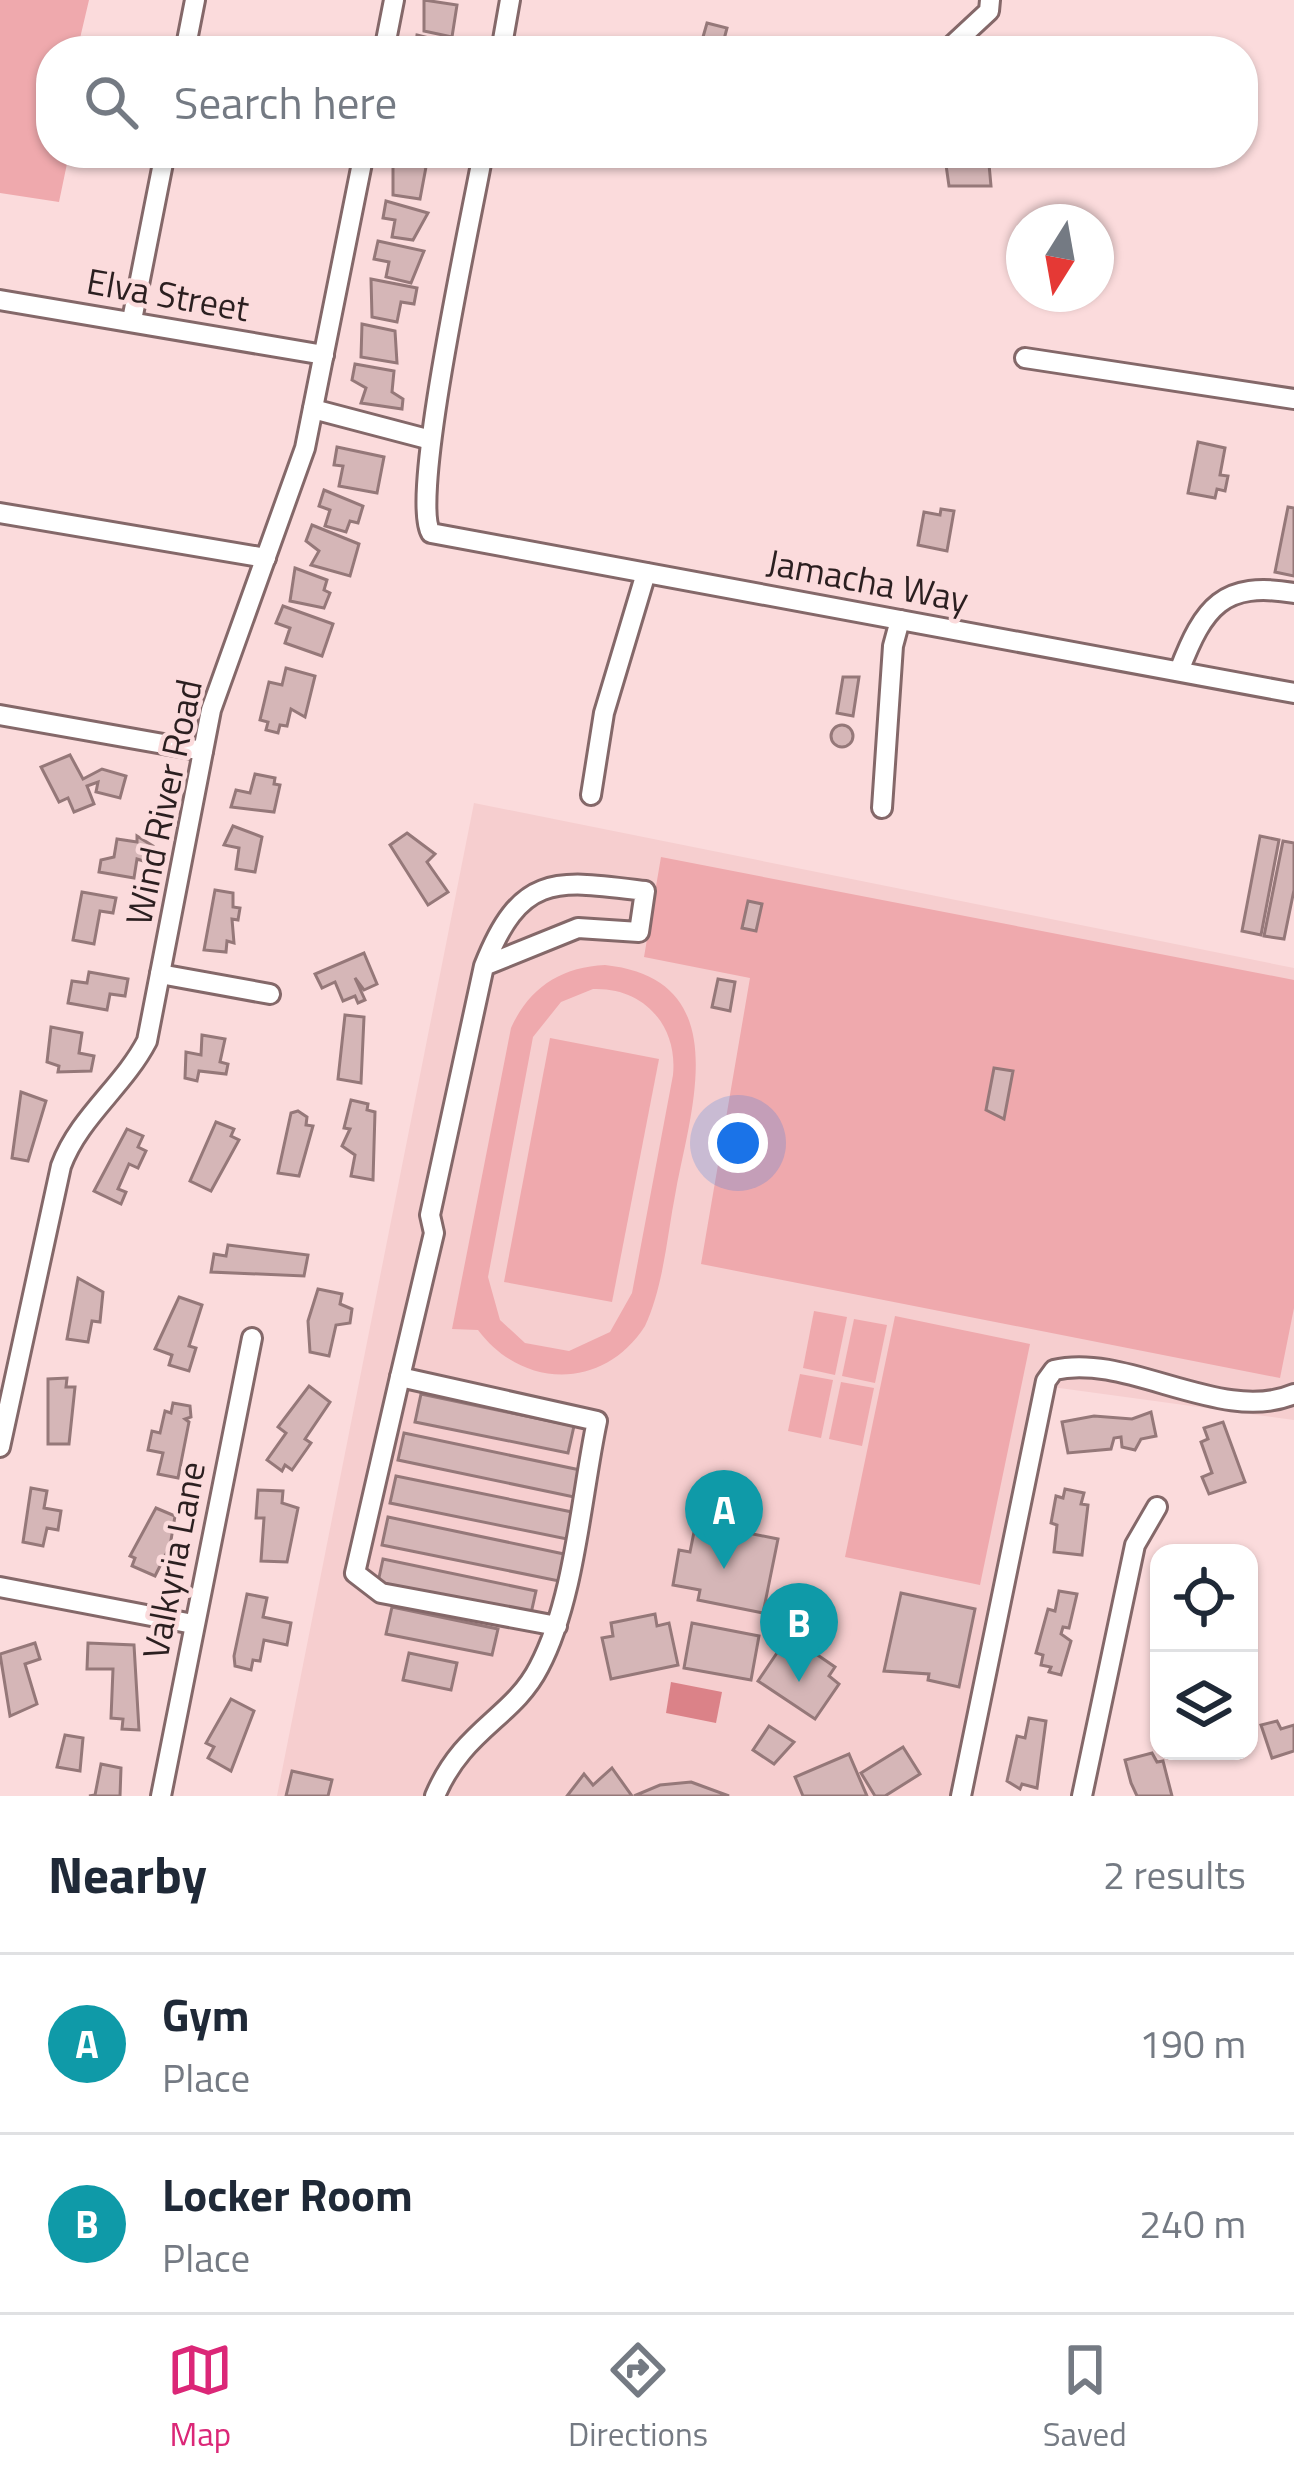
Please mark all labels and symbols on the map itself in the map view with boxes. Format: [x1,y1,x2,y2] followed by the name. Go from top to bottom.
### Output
[1006,204,1114,312] north arrow
[82,253,254,335] street label: Elva Street
[763,534,973,626] street label: Jamacha Way
[110,674,216,930] street label: Wind River Road
[708,1113,768,1173] your location
[127,1457,219,1663] street label: Valkyria Lane
[685,1470,763,1569] pin: A
[760,1583,838,1682] pin: B

